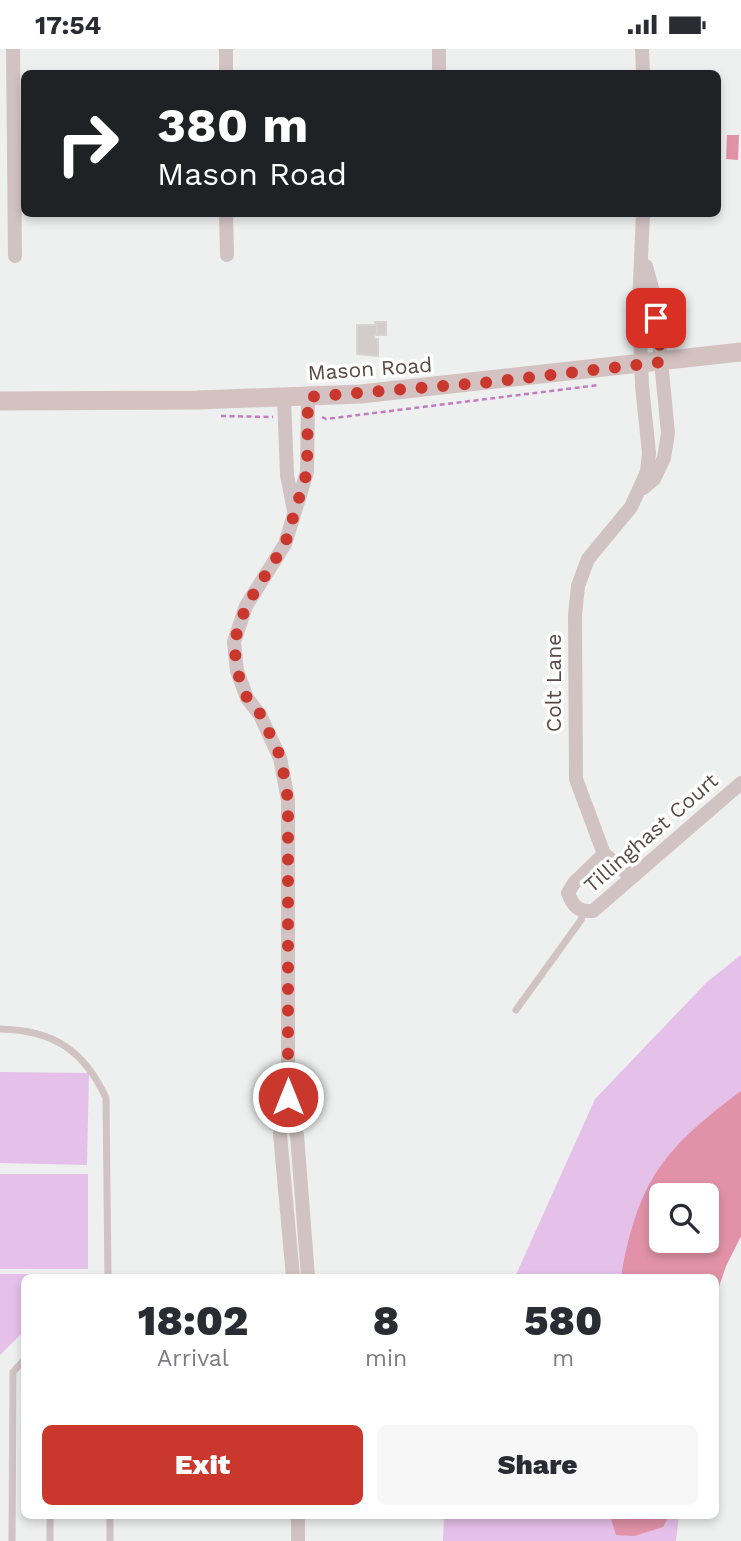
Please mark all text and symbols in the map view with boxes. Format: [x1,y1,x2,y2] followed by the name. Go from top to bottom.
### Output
[35,10,101,40] text: 17:54
[157,96,308,154] text: 380 m
[42,98,133,189] icon: right
[157,155,347,193] text: Mason Road
[626,288,686,348] pin
[637,299,675,337] icon: arrive
[307,352,433,385] street label: Mason Road
[541,634,566,732] street label: Colt Lane
[579,768,723,898] street label: Tillinghast Court
[251,1060,325,1134] position arrow
[649,1183,719,1253] map controls
[649,1183,719,1253] button: search
[138,1296,248,1345] text: 18:02
[373,1296,399,1345] text: 8
[524,1296,602,1345] text: 580
[157,1345,229,1372] text: Arrival
[365,1345,407,1372] text: min
[552,1345,574,1372] text: m
[42,1425,363,1505] button: Exit
[377,1425,698,1505] button: Share

